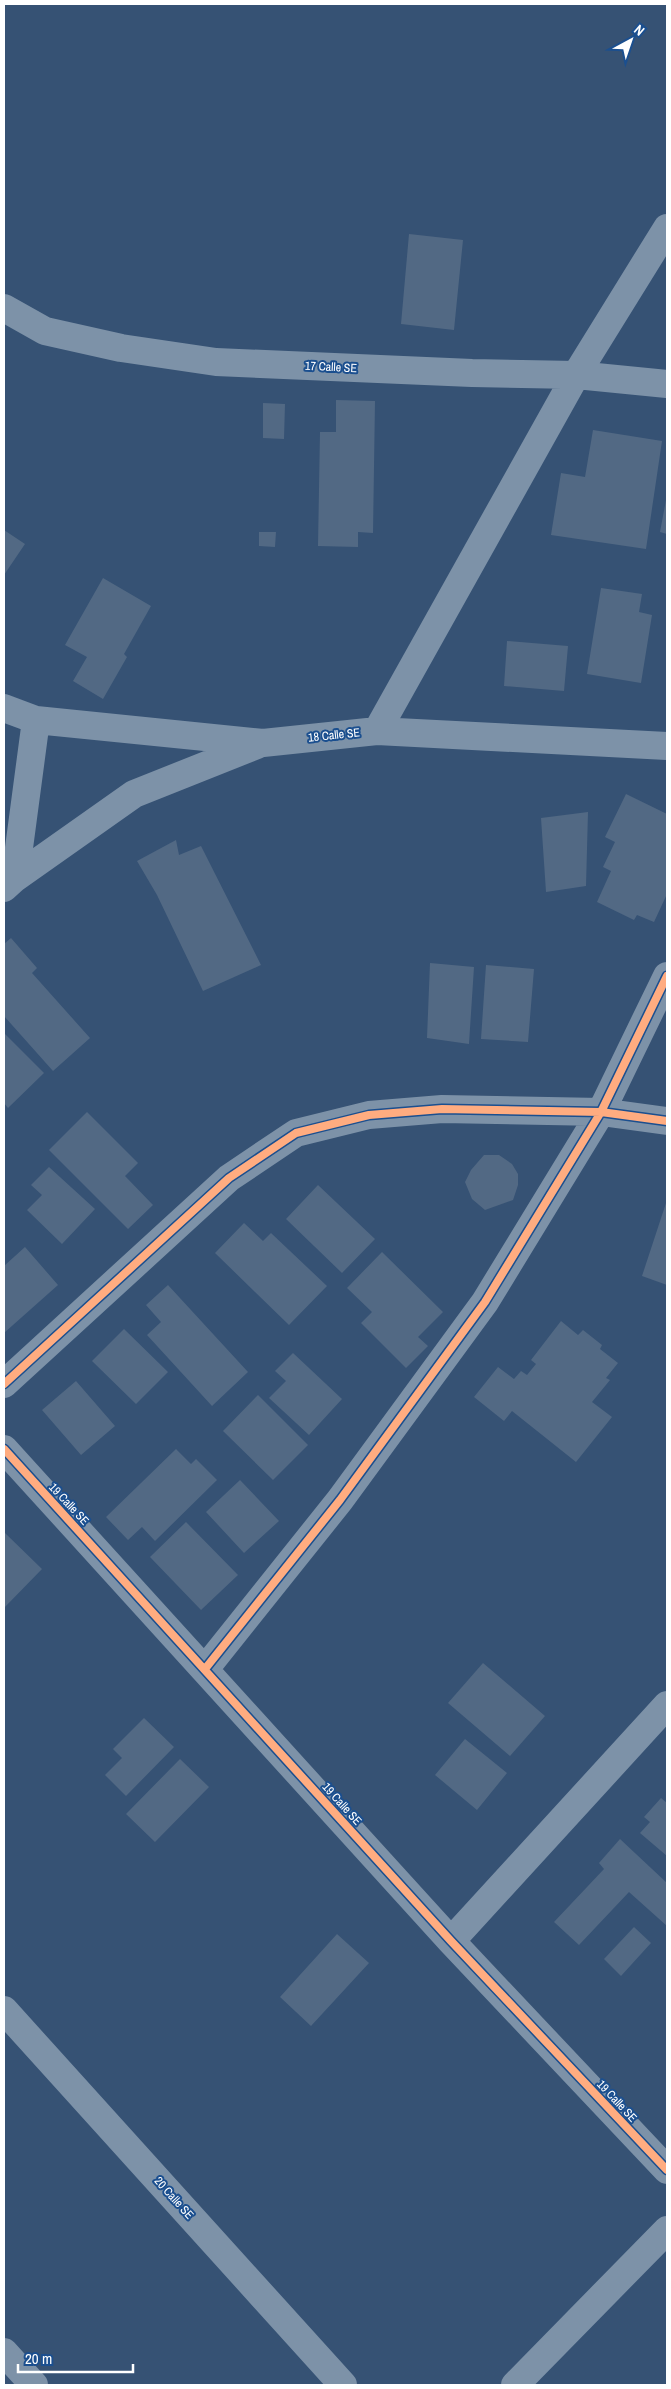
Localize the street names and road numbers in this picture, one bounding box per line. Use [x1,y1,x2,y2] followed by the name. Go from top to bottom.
[305,358,357,376] street label: 17 Calle SE
[307,724,361,746] street label: 18 Calle SE
[45,1480,93,1528] street label: 19 Calle SE
[319,1779,365,1829] street label: 19 Calle SE
[593,2077,641,2125] street label: 19 Calle SE
[151,2173,197,2223] street label: 20 Calle SE

